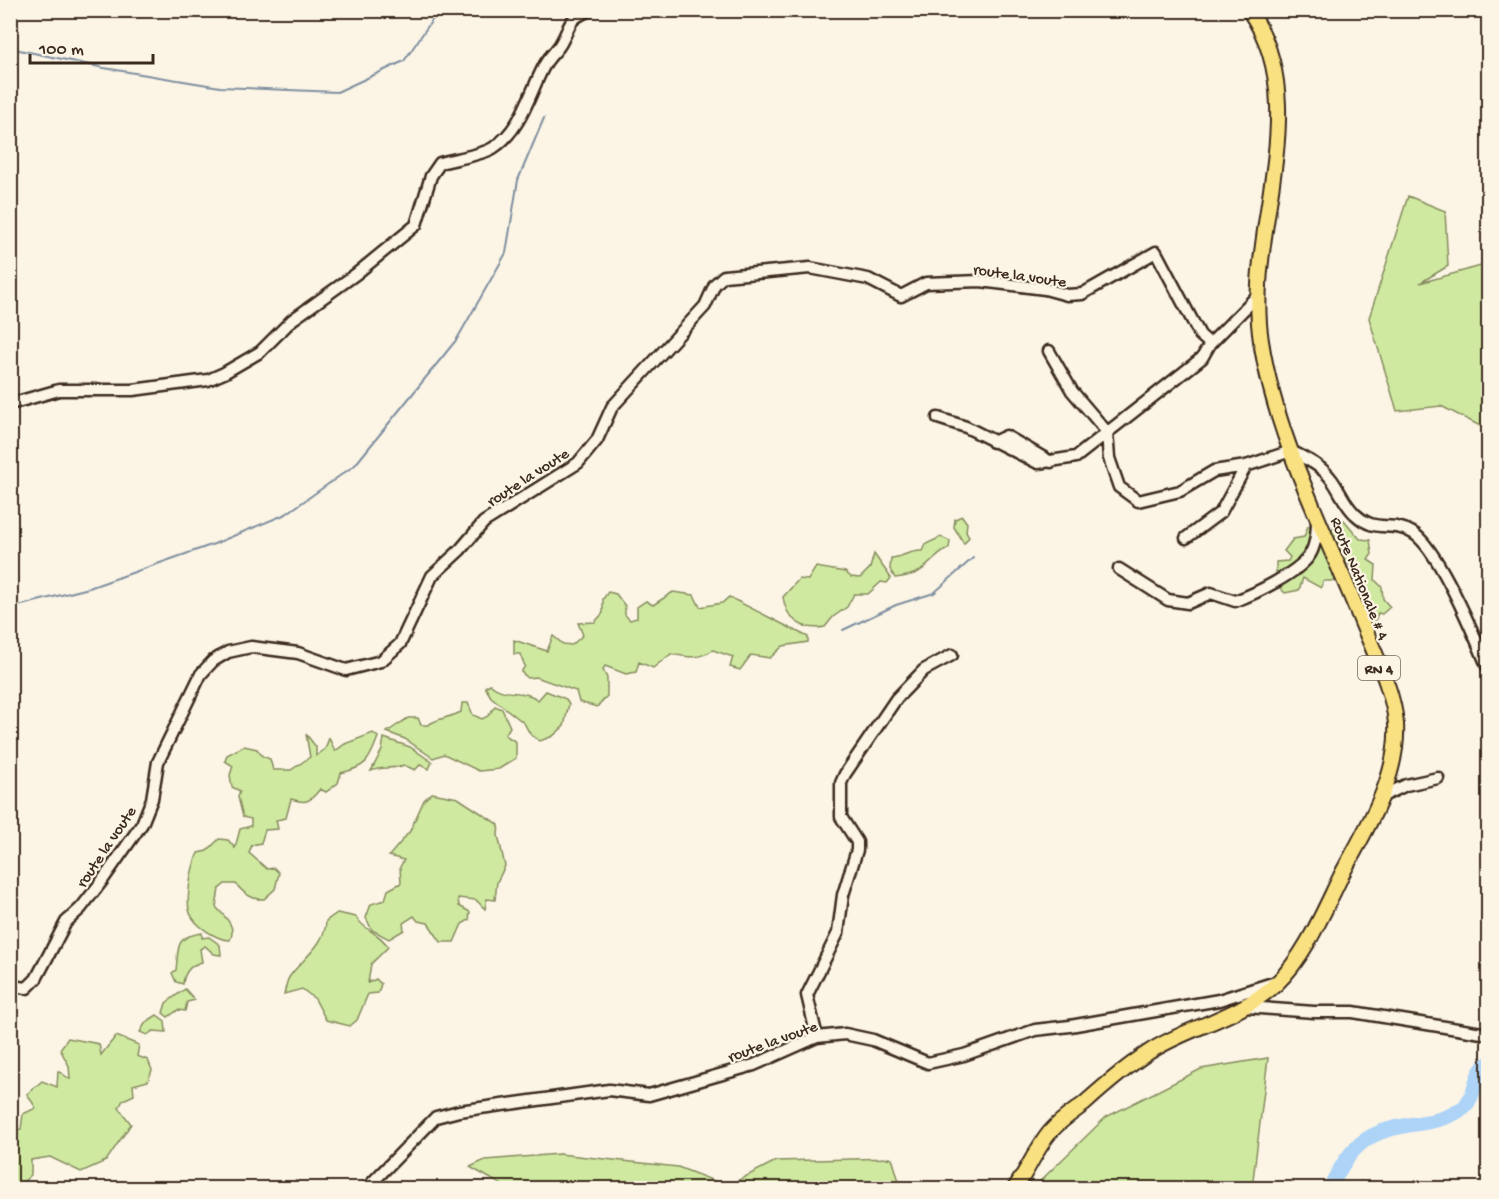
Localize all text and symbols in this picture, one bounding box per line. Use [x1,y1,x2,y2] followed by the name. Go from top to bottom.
[30,27,153,65] scale bar
[38,40,84,61] text: 100 m
[972,262,1068,294] street label: route la voute
[484,445,574,512] street label: route la voute
[1324,515,1391,644] street label: Route Nationale # 4
[1358,656,1400,680] road number: RN 4
[74,803,142,892] street label: route la voute
[726,1018,821,1068] street label: route la voute

